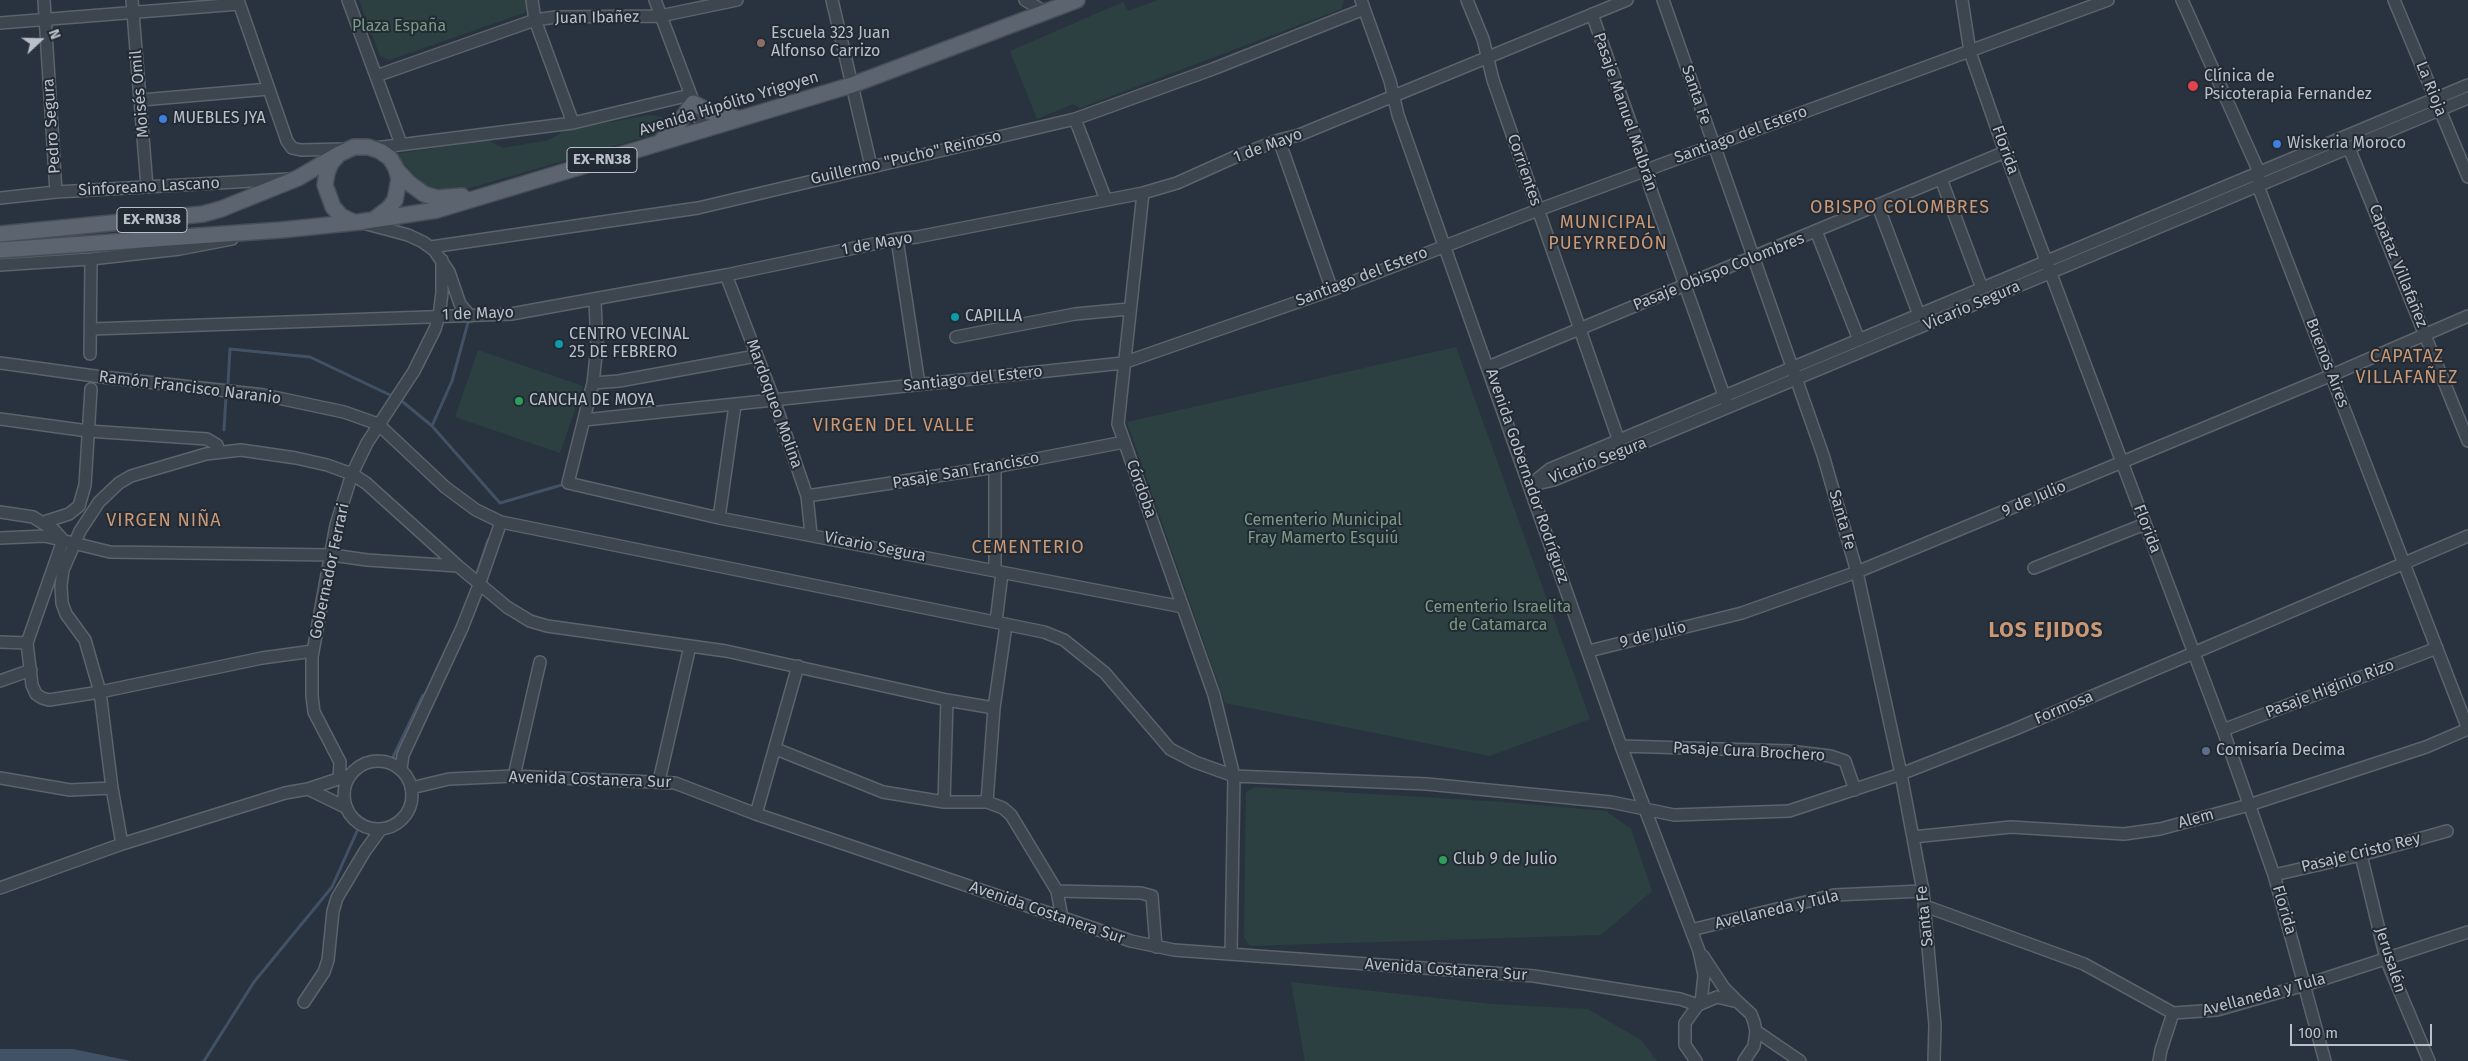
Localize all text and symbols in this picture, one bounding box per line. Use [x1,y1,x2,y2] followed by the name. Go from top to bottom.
[555,8,639,28] street label: Juan Ibañez
[15,15,65,65] north arrow
[352,17,446,37] park label: Plaza España
[771,24,890,62] place label: Escuela 323 Juan Alfonso Carrizo
[45,27,64,42] text: N
[1589,30,1661,194] street label: Pasaje Manuel Malbrán
[755,37,767,49] marker: Escuela 323 Juan Alfonso Carrizo
[127,49,153,139] street label: Moisés Omil
[2411,59,2451,119] street label: La Rioja
[1677,63,1715,127] street label: Santa Fe
[2204,67,2372,105] place label: Clínica de Psicoterapia Fernandez
[637,68,821,140] street label: Avenida Hipólito Yrigoyen
[39,78,65,174] street label: Pedro Segura
[2186,79,2200,93] marker: Clínica de Psicoterapia Fernandez
[1672,102,1810,168] street label: Santiago del Estero
[173,109,266,129] place label: MUEBLES JYA
[157,113,169,125] marker: MUEBLES JYA
[1987,123,2023,177] street label: Florida
[1231,125,1305,167] street label: 1 de Mayo
[809,127,1003,189] street label: Guillermo "Pucho" Reinoso
[1503,132,1545,208] street label: Corrientes
[2287,134,2406,154] place label: Wiskeria Moroco
[2271,138,2283,150] marker: Wiskeria Moroco
[567,148,637,172] road number: EX-RN38
[78,174,220,200] street label: Sinforeano Lascano
[1808,197,1992,219] district label: OBISPO COLOMBRES
[2365,202,2431,330] street label: Capataz Villafañez
[117,208,187,232] road number: EX-RN38
[1547,212,1669,254] district label: MUNICIPAL PUEYRREDÓN
[840,228,914,260] street label: 1 de Mayo
[1631,229,1807,315] street label: Pasaje Obispo Colombres
[1293,243,1431,311] street label: Santiago del Estero
[1921,277,2023,335] street label: Vicario Segura
[442,303,514,325] street label: 1 de Mayo
[965,307,1022,327] place label: CAPILLA
[949,311,961,323] marker: CAPILLA
[2301,316,2353,410] street label: Buenos Aires
[569,325,690,363] place label: CENTRO VECINAL 25 DE FEBRERO
[742,337,806,471] street label: Mardoqueo Molina
[553,338,565,350] marker: CENTRO VECINAL 25 DE FEBRERO
[2354,346,2460,388] district label: CAPATAZ VILLAFAÑEZ
[903,362,1043,396] street label: Santiago del Estero
[1481,366,1573,586] street label: Avenida Gobernador Rodríguez
[98,367,282,409] street label: Ramón Francisco Naranio
[529,391,654,411] place label: CANCHA DE MOYA
[513,395,525,407] marker: CANCHA DE MOYA
[811,415,977,437] district label: VIRGEN DEL VALLE
[1546,434,1650,488] street label: Vicario Segura
[891,449,1041,493] street label: Pasaje San Francisco
[1122,457,1160,521] street label: Córdoba
[1999,477,2069,521] street label: 9 de Julio
[1824,488,1860,552] street label: Santa Fe
[306,501,354,641] street label: Gobernador Ferrari
[2129,502,2165,556] street label: Florida
[105,510,223,532] district label: VIRGEN NIÑA
[1244,511,1402,549] park label: Cementerio Municipal Fray Mamerto Esquiú
[823,528,927,566] street label: Vicario Segura
[970,537,1086,559] district label: CEMENTERIO
[1425,598,1571,636] park label: Cementerio Israelita de Catamarca
[1618,617,1688,653] street label: 9 de Julio
[1987,618,2105,644] district label: LOS EJIDOS
[2263,656,2397,722] street label: Pasaje Higinio Rizo
[2032,687,2096,729] street label: Formosa
[1672,738,1826,766] street label: Pasaje Cura Brochero
[2216,741,2345,761] place label: Comisaría Decima
[2200,745,2212,757] marker: Comisaría Decima
[508,768,672,792] street label: Avenida Costanera Sur
[2176,805,2216,833] street label: Alem
[2299,829,2423,877] street label: Pasaje Cristo Rey
[1453,850,1557,870] place label: Club 9 de Julio
[1437,854,1449,866] marker: Club 9 de Julio
[967,877,1127,949] street label: Avenida Costanera Sur
[2268,883,2300,937] street label: Florida
[1912,884,1938,948] street label: Santa Fe
[1713,886,1841,934] street label: Avellaneda y Tula
[2370,925,2410,995] street label: Jerusalén
[1364,955,1528,985] street label: Avenida Costanera Sur
[2200,969,2328,1021] street label: Avellaneda y Tula
[2293,1014,2436,1046] scale bar
[2298,1024,2338,1042] text: 100 m

